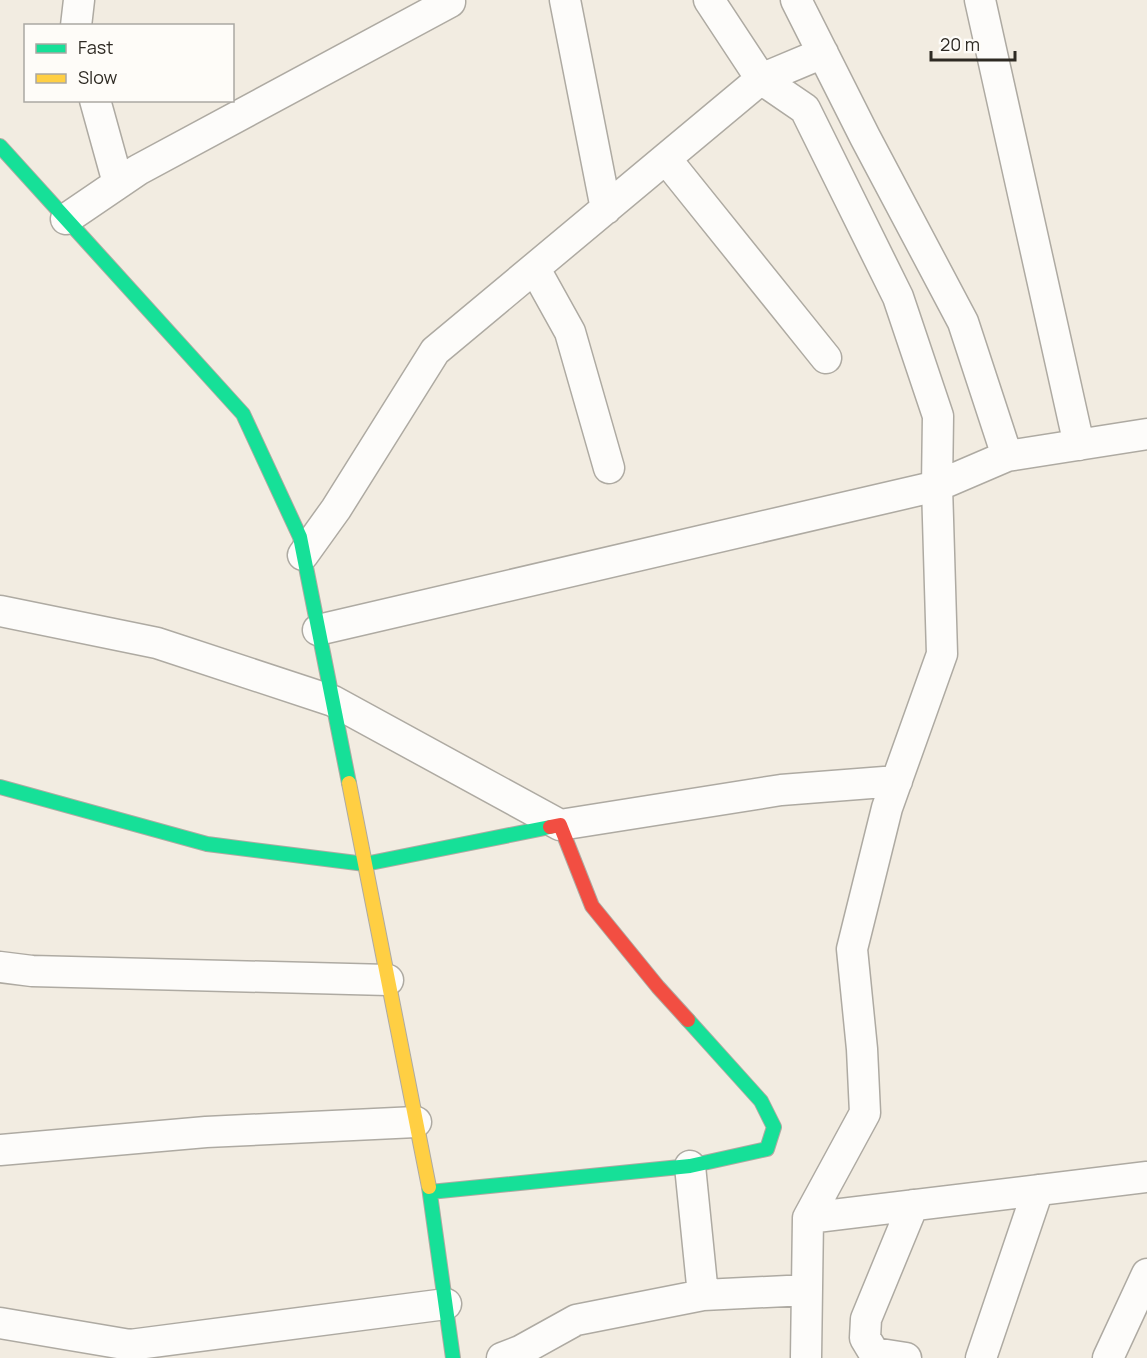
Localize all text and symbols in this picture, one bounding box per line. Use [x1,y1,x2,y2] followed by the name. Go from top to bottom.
[24,24,234,102] legend
[931,24,1015,62] scale bar
[940,32,980,56] text: 20 m
[78,35,113,59] text: Fast
[78,65,118,89] text: Slow

